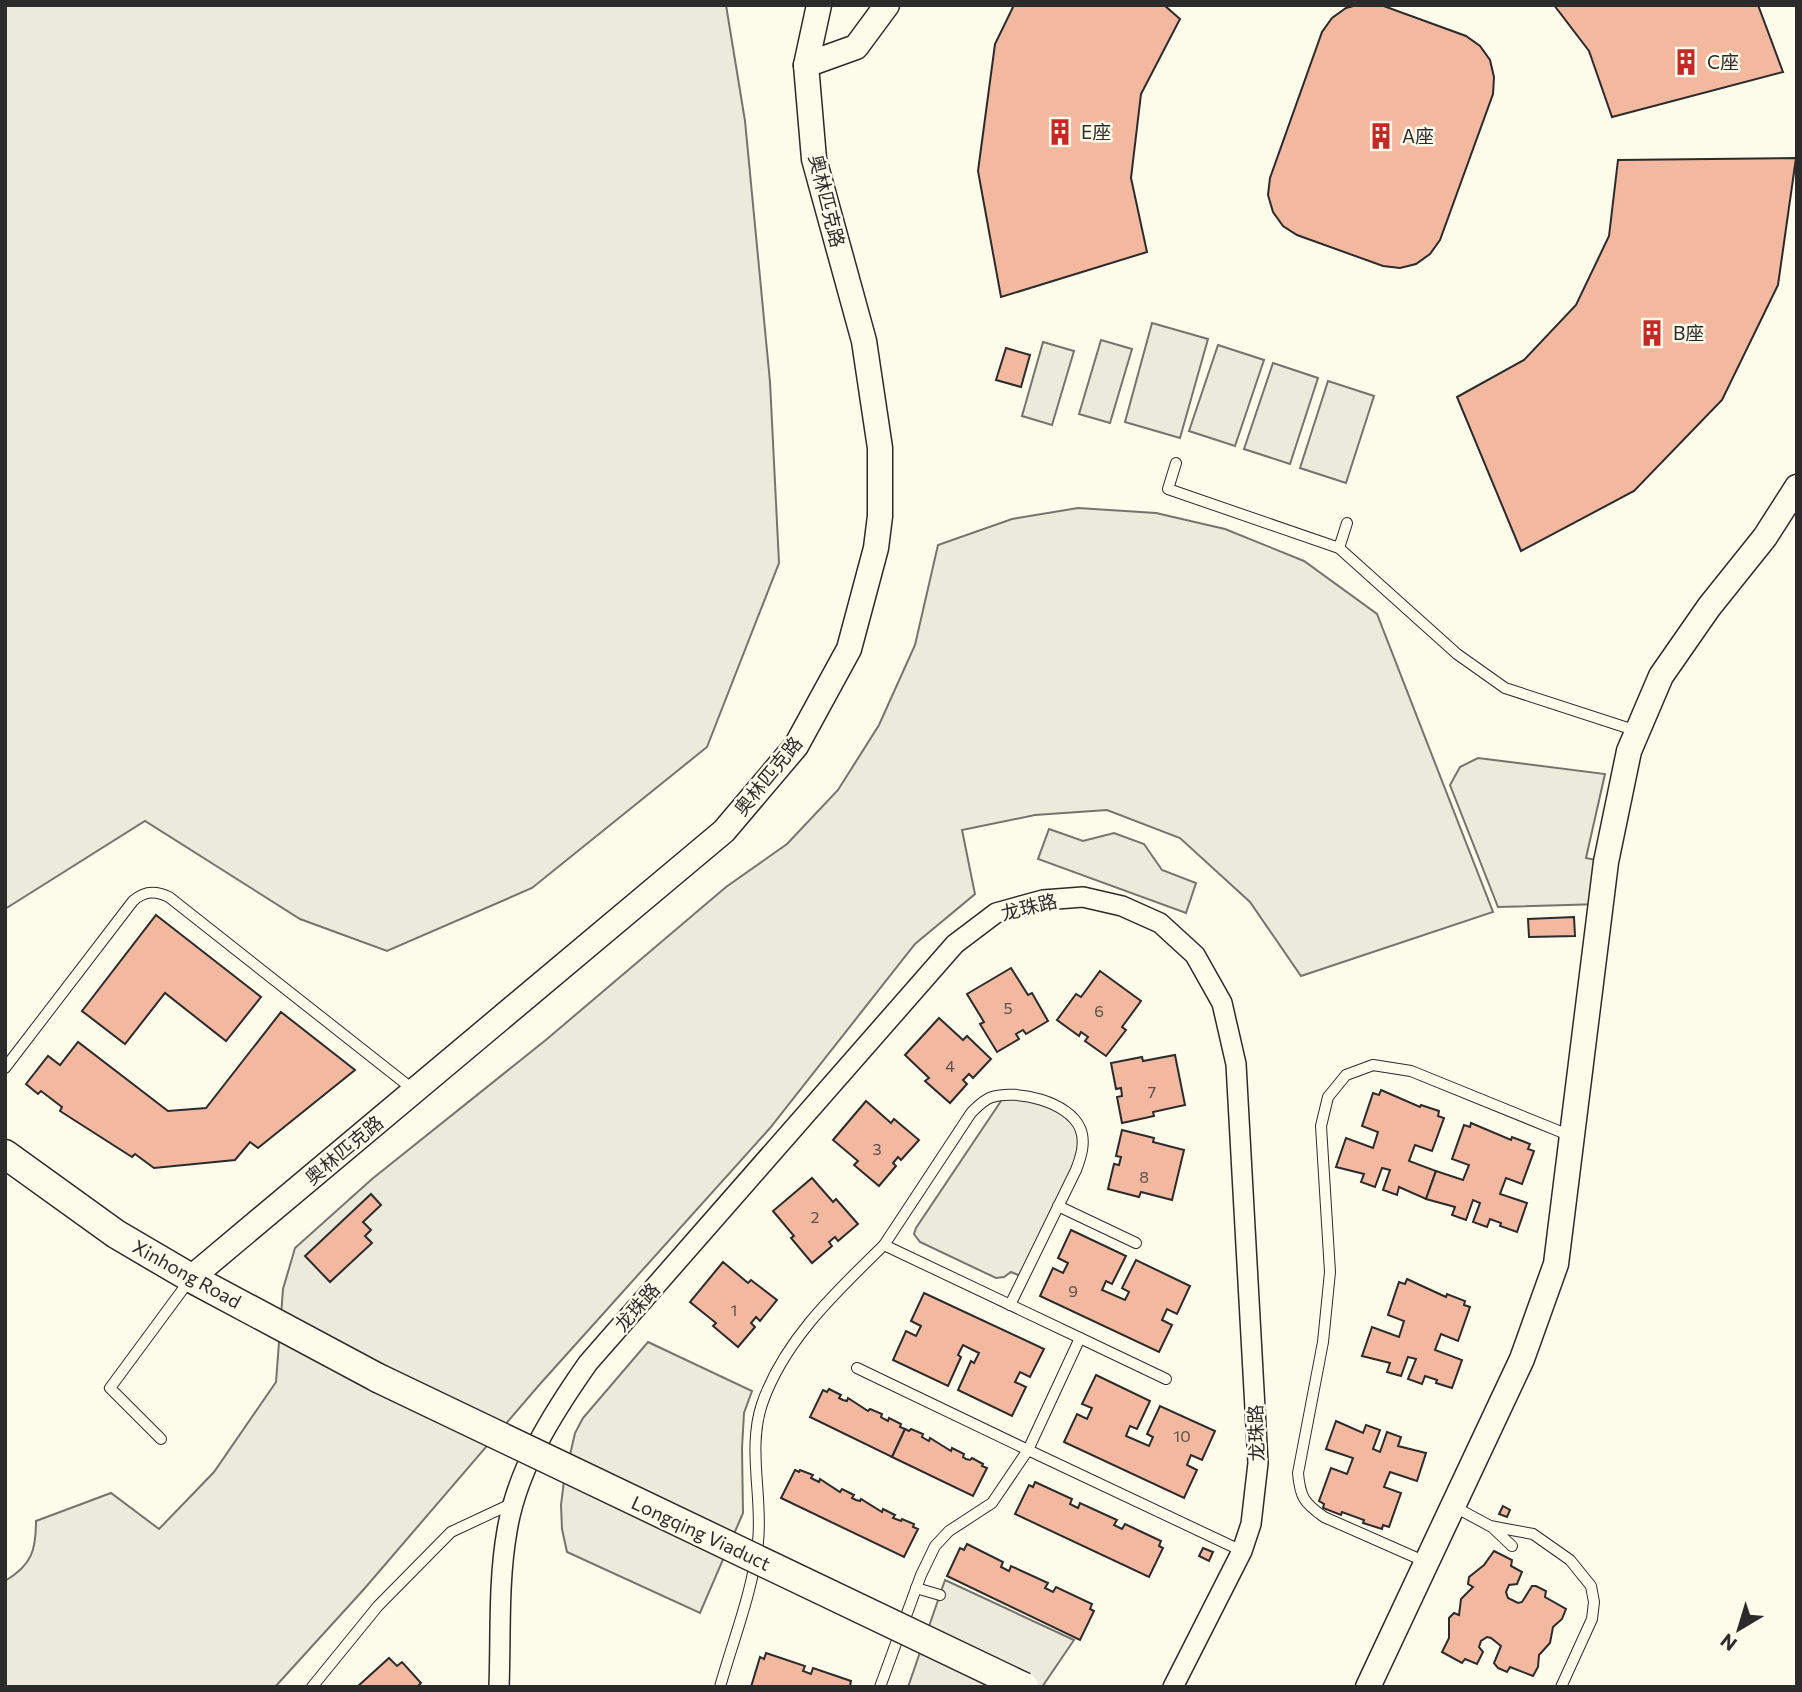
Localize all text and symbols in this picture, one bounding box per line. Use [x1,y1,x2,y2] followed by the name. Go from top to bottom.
[1671,47,1701,77] building icon: C座
[1707,50,1739,73] place label: C座
[1045,117,1075,147] building icon: E座
[1081,120,1111,143] place label: E座
[1366,121,1396,151] building icon: A座
[1402,124,1434,147] place label: A座
[805,152,850,250] street label: 奥林匹克路
[1637,318,1667,348] building icon: B座
[1673,321,1704,344] place label: B座
[729,732,806,820] street label: 奥林匹克路
[998,888,1059,925] street label: 龙珠路
[1003,998,1013,1017] house number: 5
[1094,1001,1104,1020] house number: 6
[945,1056,955,1075] house number: 4
[1148,1082,1156,1101] house number: 7
[300,1110,387,1189] street label: 奥林匹克路
[872,1139,882,1158] house number: 3
[1139,1167,1149,1186] house number: 8
[811,1207,820,1226] house number: 2
[129,1234,245,1313] street label: Xinhong Road
[609,1278,664,1336] street label: 龙珠路
[1068,1281,1078,1300] house number: 9
[731,1300,737,1319] house number: 1
[1243,1404,1268,1462] street label: 龙珠路
[1173,1426,1191,1445] house number: 10
[628,1490,775,1575] street label: Longqing Viaduct
[1704,1594,1774,1664] north arrow
[1716,1629,1741,1656] text: N

